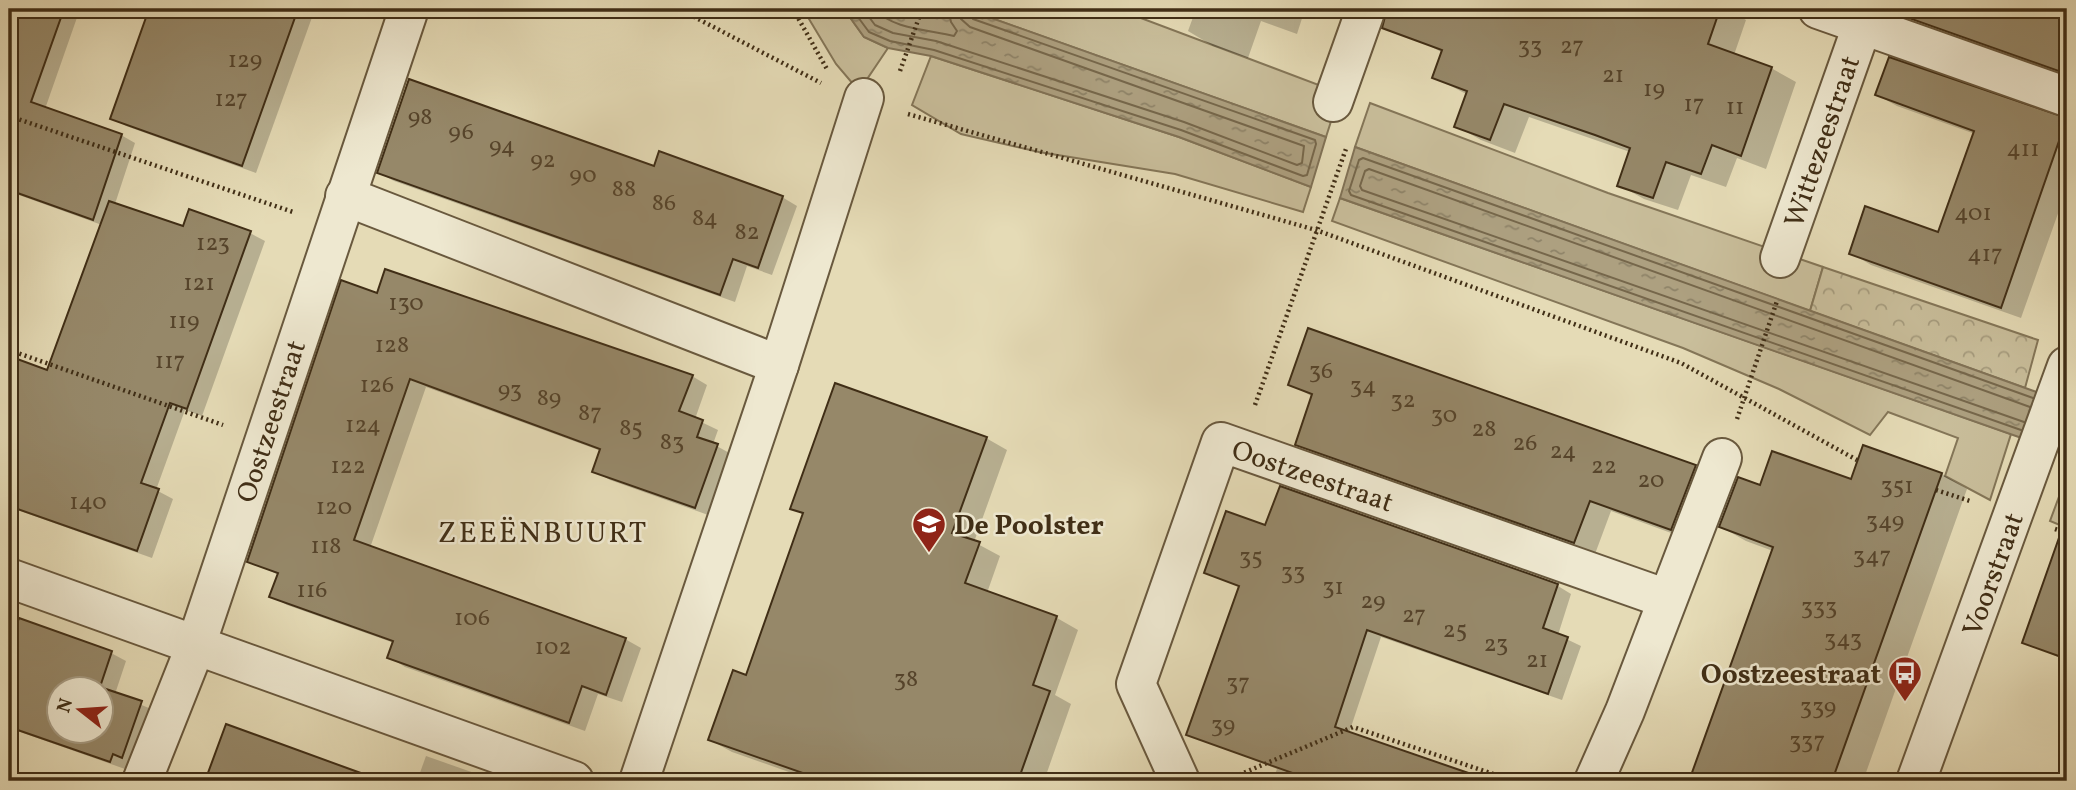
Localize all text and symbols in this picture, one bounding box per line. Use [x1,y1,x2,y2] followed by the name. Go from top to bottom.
[1518,30,1542,64] house number: 33
[1560,30,1584,64] house number: 27
[228,44,262,78] house number: 129
[1776,51,1871,233] street label: Wittezeestraat
[1602,59,1624,93] house number: 21
[1643,73,1665,107] house number: 19
[214,83,248,117] house number: 127
[1684,88,1704,122] house number: 17
[1726,91,1744,125] house number: 11
[408,101,432,135] house number: 98
[448,116,474,150] house number: 96
[489,130,515,164] house number: 94
[2007,133,2039,167] house number: 411
[530,144,556,178] house number: 92
[569,159,597,193] house number: 90
[612,173,636,207] house number: 88
[652,187,676,221] house number: 86
[1954,197,1992,231] house number: 401
[692,202,718,236] house number: 84
[734,216,760,250] house number: 82
[196,227,230,261] house number: 123
[1967,238,2003,272] house number: 417
[183,267,215,301] house number: 121
[388,287,424,321] house number: 130
[168,305,200,339] house number: 119
[375,329,409,363] house number: 128
[228,336,317,508] street label: Oostzeestraat
[155,345,185,379] house number: 117
[1309,355,1333,389] house number: 36
[360,369,394,403] house number: 126
[1350,370,1376,404] house number: 34
[498,374,522,408] house number: 93
[537,382,561,416] house number: 89
[1390,384,1416,418] house number: 32
[578,397,602,431] house number: 87
[1431,399,1457,433] house number: 30
[345,409,381,443] house number: 124
[619,412,643,446] house number: 85
[1471,413,1497,447] house number: 28
[660,426,684,460] house number: 83
[1512,427,1538,461] house number: 26
[1226,431,1398,523] street label: Oostzeestraat
[1550,435,1576,469] house number: 24
[330,450,366,484] house number: 122
[1591,450,1617,484] house number: 22
[1637,464,1665,498] house number: 20
[1880,470,1914,504] house number: 351
[69,486,107,520] house number: 140
[316,491,352,525] house number: 120
[910,505,948,554] school or university icon: De Poolster
[1866,505,1904,539] house number: 349
[954,507,1104,546] place label: De Poolster
[1954,508,2035,642] street label: Voorstraat
[438,513,648,555] district label: ZEEËNBUURT
[311,530,341,564] house number: 118
[1853,540,1891,574] house number: 347
[1239,541,1263,575] house number: 35
[1281,556,1305,590] house number: 33
[1322,571,1344,605] house number: 31
[297,574,327,608] house number: 116
[1360,585,1386,619] house number: 29
[1801,591,1837,625] house number: 333
[1402,599,1426,633] house number: 27
[454,602,490,636] house number: 106
[1443,614,1467,648] house number: 25
[1824,623,1862,657] house number: 343
[1484,628,1508,662] house number: 23
[535,631,571,665] house number: 102
[1526,644,1548,678] house number: 21
[1886,654,1924,703] bus stop icon: Oostzeestraat
[1701,656,1881,695] place label: Oostzeestraat
[894,663,918,697] house number: 38
[1226,667,1250,701] house number: 37
[46,674,116,744] north arrow
[1800,691,1836,725] house number: 339
[51,695,80,716] text: N
[1211,709,1235,743] house number: 39
[1789,725,1825,759] house number: 337

